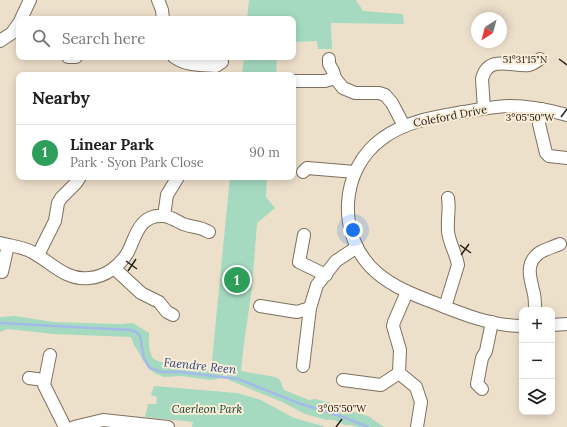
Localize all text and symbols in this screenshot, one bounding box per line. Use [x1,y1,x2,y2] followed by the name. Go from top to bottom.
[471,12,507,48] north arrow
[16,16,296,60] search box
[30,27,52,49] icon: search
[62,29,145,48] text: Search here
[503,53,548,66] text: 51°31'15"N
[32,87,90,109] text: Nearby
[412,102,488,130] street label: Coleford Drive
[506,111,555,124] text: 3°05'50"W
[70,135,154,154] text: Linear Park
[42,144,48,161] text: 1
[249,144,280,161] text: 90 m
[70,154,204,171] text: Park · Syon Park Close
[343,220,363,240] your location
[224,265,250,295] pin: 1
[519,307,555,415] map controls
[519,307,555,343] button: +
[519,343,555,379] button: −
[163,354,238,377] water label: Faendre Reen
[519,379,555,415] button: layers
[172,402,243,416] park label: Caerleon Park
[318,402,367,415] text: 3°05'50"W

